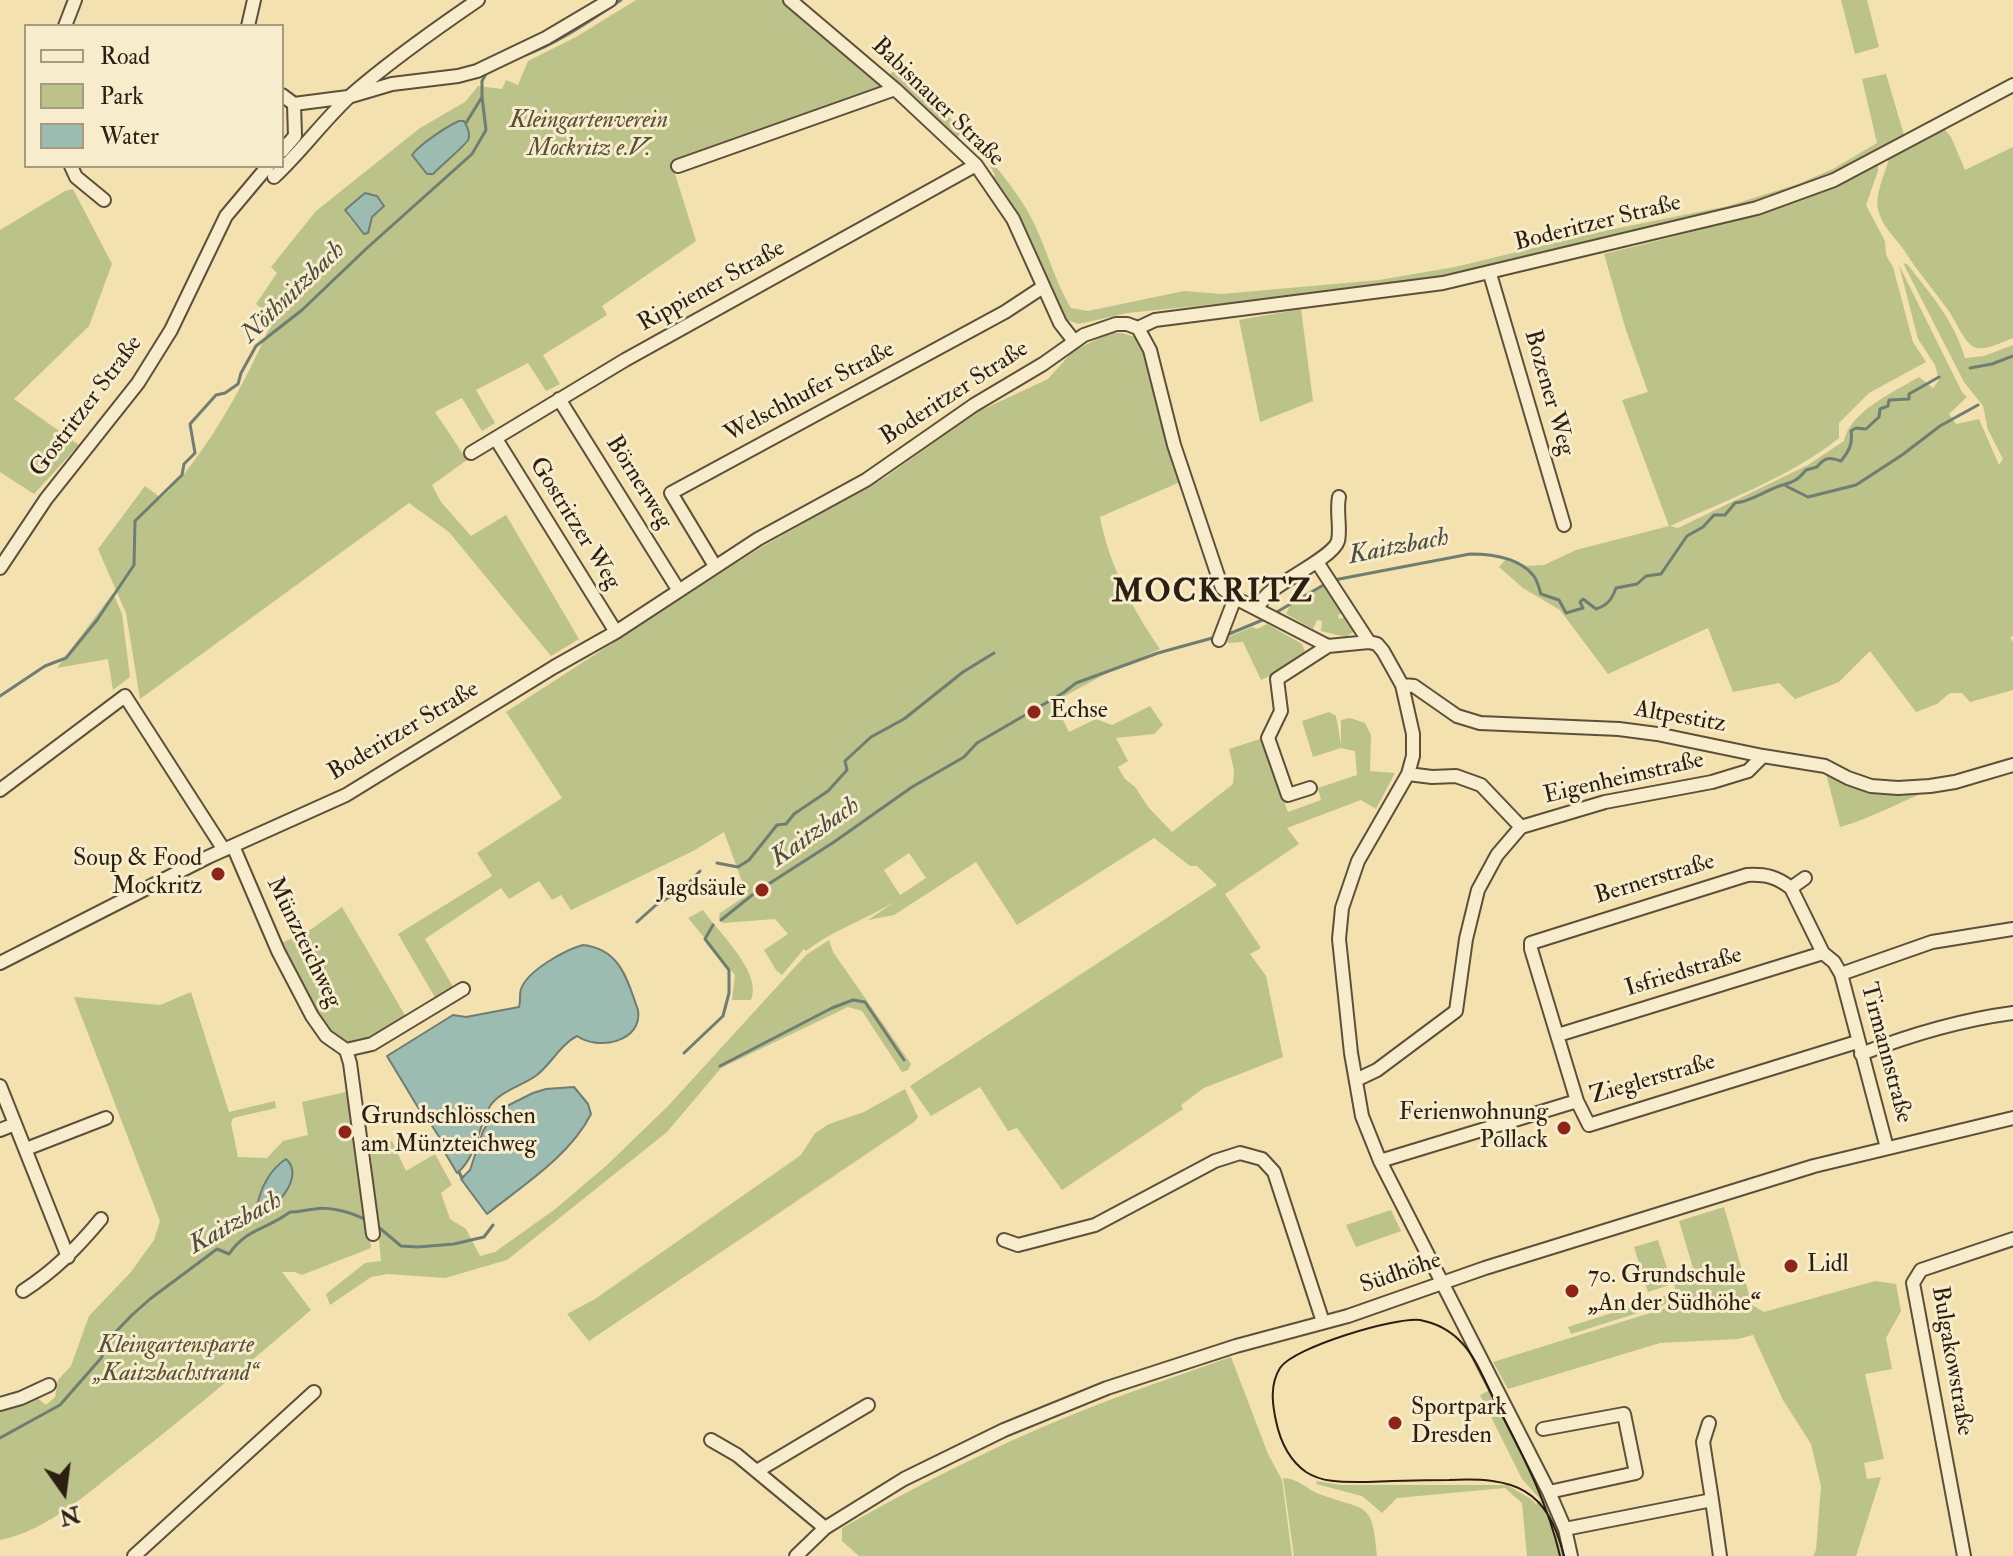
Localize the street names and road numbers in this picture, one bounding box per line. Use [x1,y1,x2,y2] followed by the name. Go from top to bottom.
[865,32,1009,174] street label: Babisnauer Straße
[1512,189,1684,259] street label: Boderitzer Straße
[634,235,790,339] street label: Rippiener Straße
[1516,327,1580,459] street label: Bozener Weg
[25,331,149,483] street label: Gostritzer Straße
[876,335,1034,453] street label: Boderitzer Straße
[720,336,900,450] street label: Welschhufer Straße
[598,431,678,535] street label: Börnerweg
[522,453,626,595] street label: Gostritzer Weg
[323,676,485,788] street label: Boderitzer Straße
[1632,696,1728,740] street label: Altpestitz
[1541,747,1707,811] street label: Eigenheimstraße
[1592,848,1718,912] street label: Bernerstraße
[259,873,347,1013] street label: Münzteichweg
[1622,942,1746,1004] street label: Isfriedstraße
[1852,980,1918,1126] street label: Tirmannstraße
[1587,1048,1719,1112] street label: Zieglerstraße
[1357,1247,1445,1301] street label: Südhöhe
[1924,1284,1978,1438] street label: Bulgakowstraße

